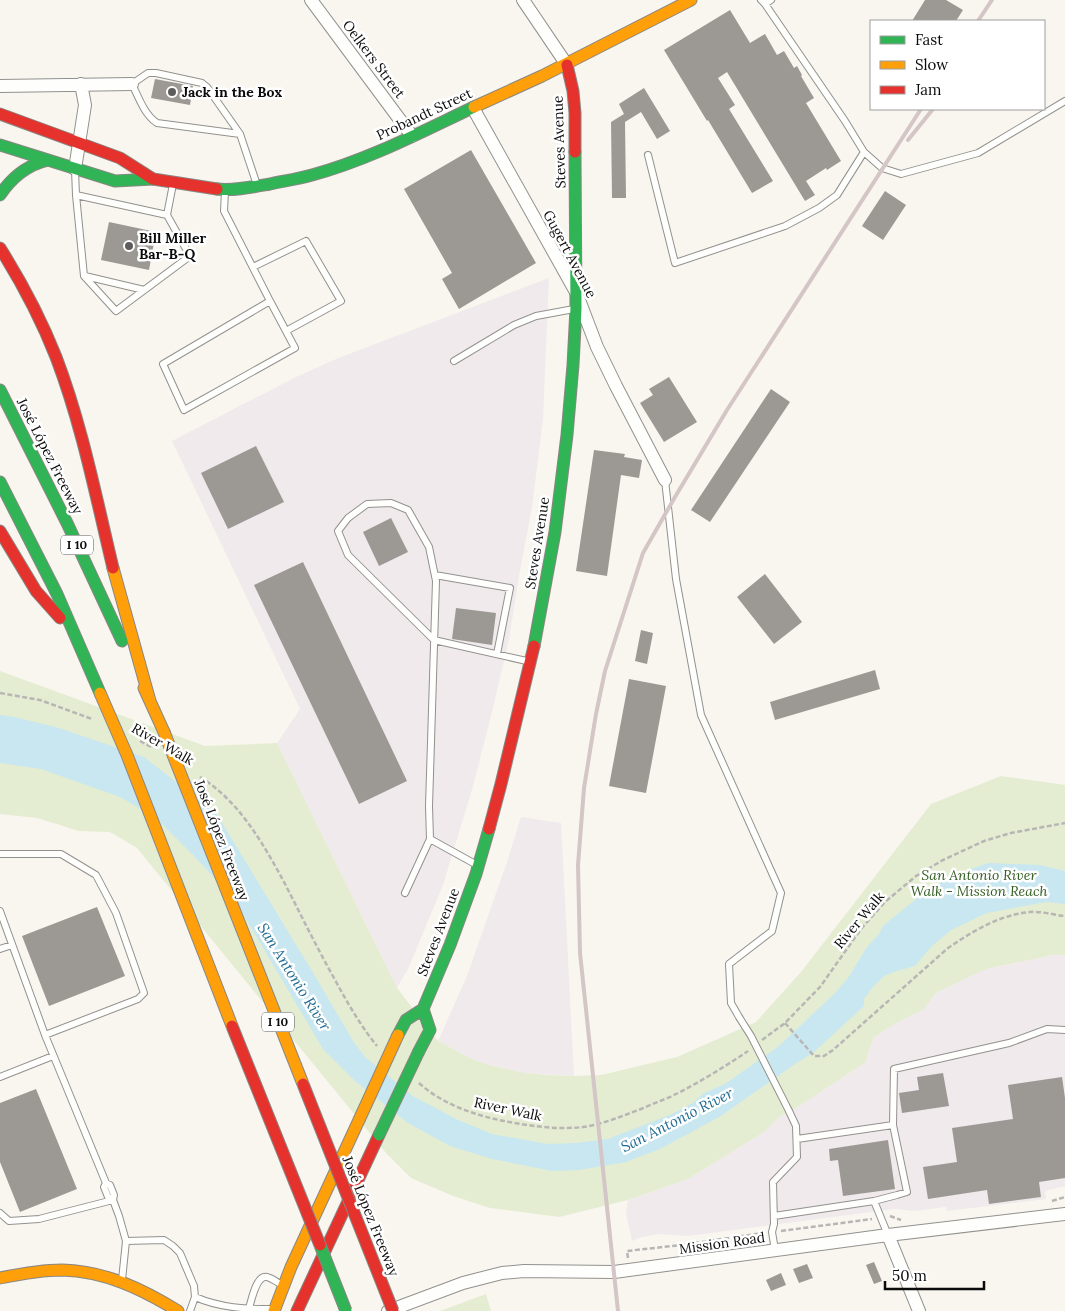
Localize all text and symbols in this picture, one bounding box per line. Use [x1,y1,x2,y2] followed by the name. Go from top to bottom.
[339,16,410,102] street label: Oelkers Street
[870,20,1045,110] legend
[915,30,943,49] text: Fast
[915,55,948,74] text: Slow
[914,80,942,99] text: Jam
[182,83,282,101] place label: Jack in the Box
[373,84,475,144] street label: Probandt Street
[166,86,178,98] marker: Jack in the Box
[548,95,570,189] street label: Steves Avenue
[539,207,601,301] street label: Gugert Avenue
[139,229,206,263] place label: Bill Miller Bar-B-Q
[123,240,135,252] marker: Bill Miller Bar-B-Q
[12,394,87,518] street label: José López Freeway
[521,495,553,590] street label: Steves Avenue
[61,536,93,554] road number: I 10
[129,719,198,769] street label: River Walk
[190,776,254,904] street label: José López Freeway
[910,866,1048,900] park label: San Antonio River Walk - Mission Reach
[413,885,463,979] street label: Steves Avenue
[830,887,888,952] street label: River Walk
[254,919,335,1034] water label: San Antonio River
[262,1012,294,1032] road number: I 10
[617,1083,736,1156] water label: San Antonio River
[472,1093,544,1125] street label: River Walk
[338,1152,404,1279] street label: José López Freeway
[678,1228,766,1258] street label: Mission Road
[885,1258,984,1290] scale bar
[892,1266,927,1285] text: 50 m

